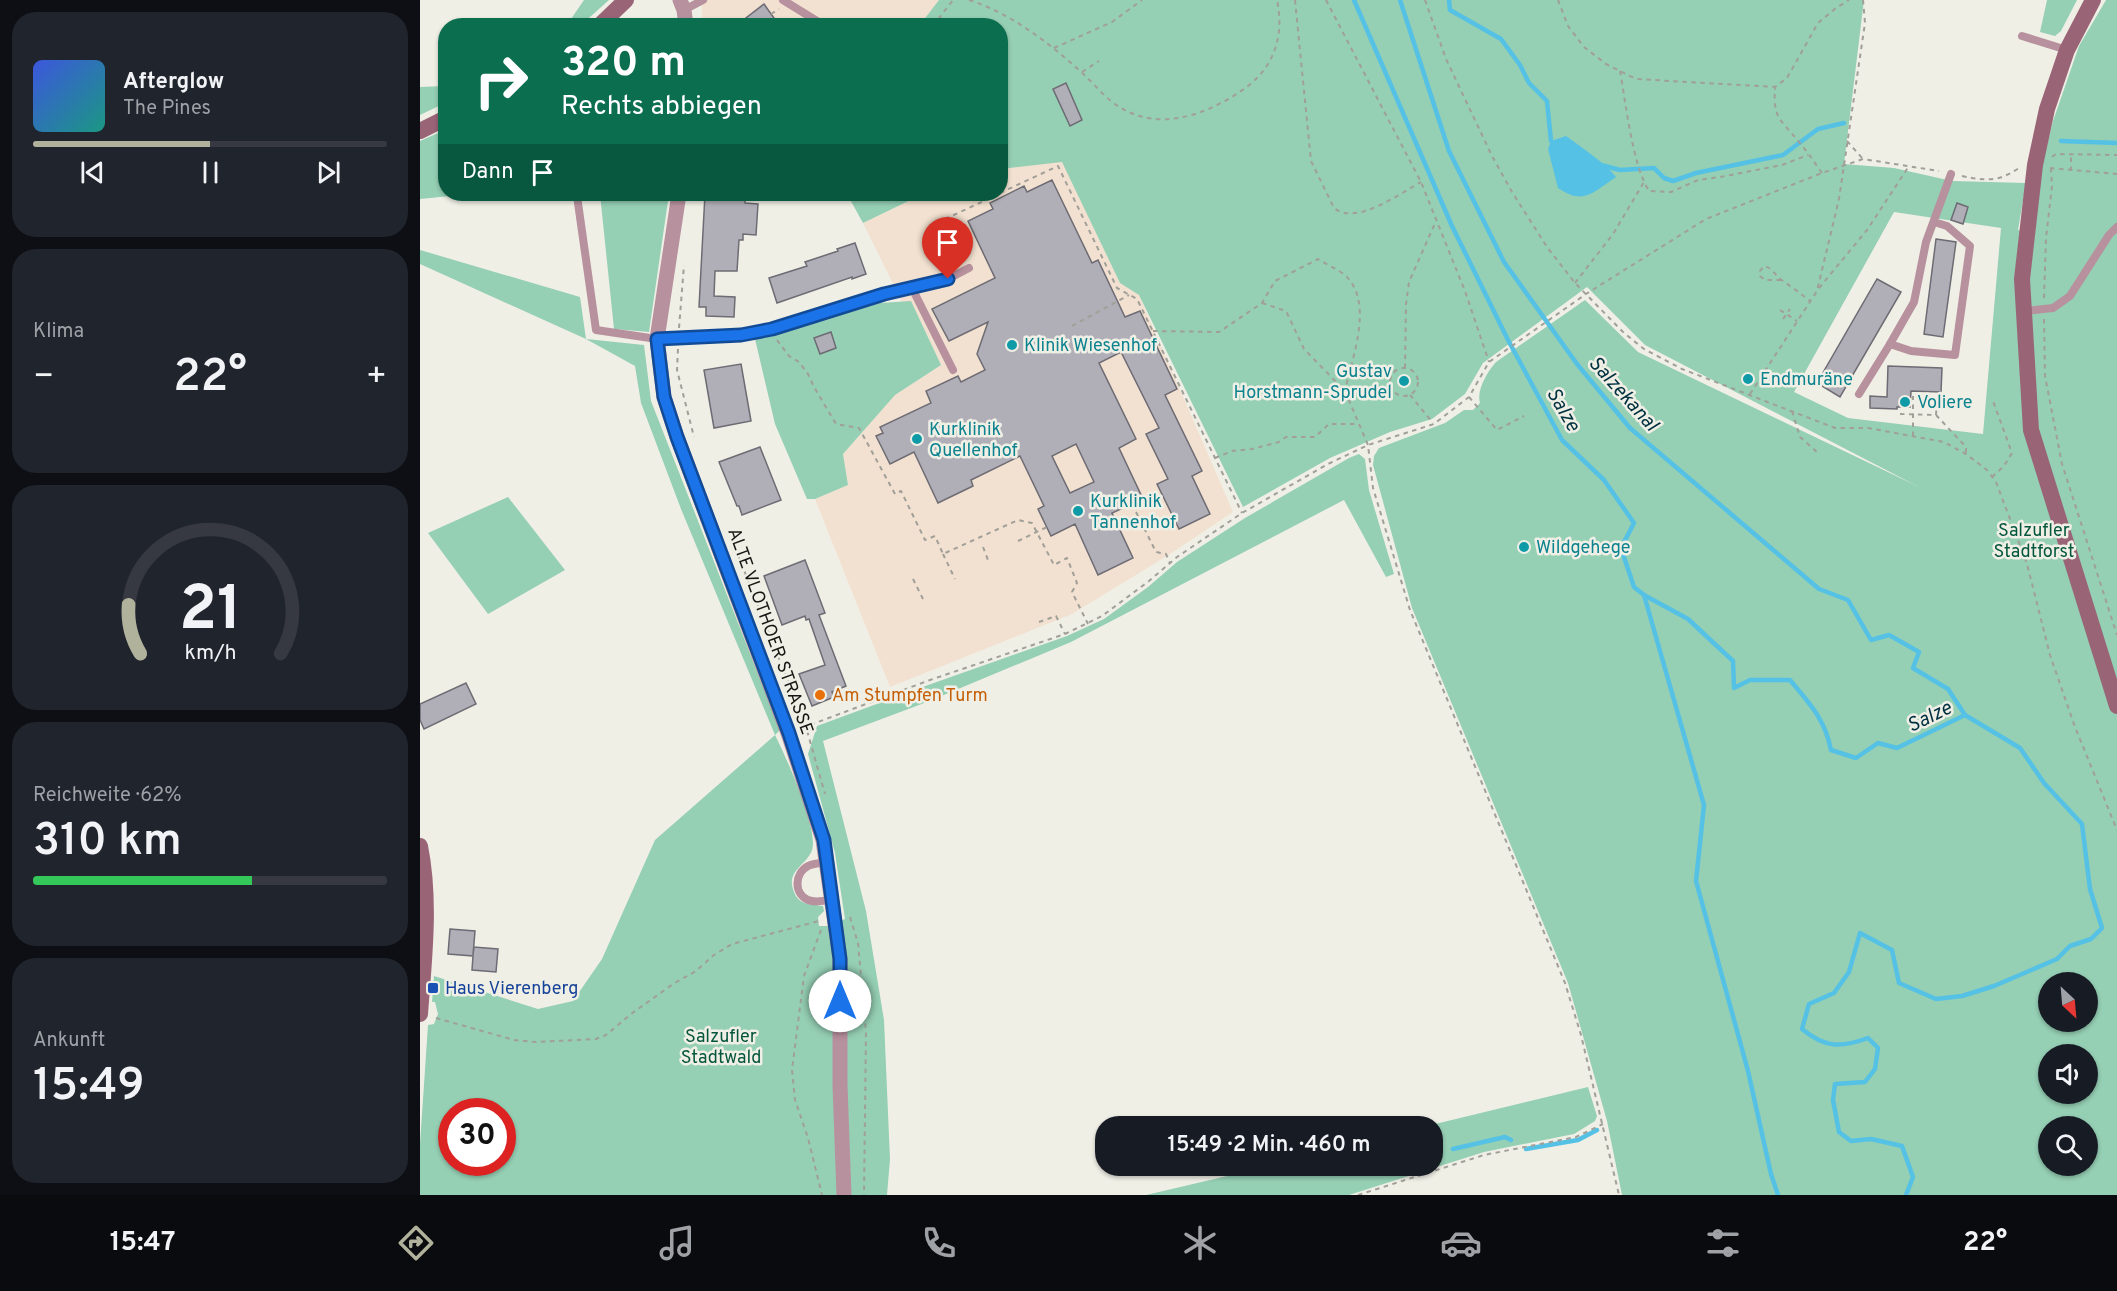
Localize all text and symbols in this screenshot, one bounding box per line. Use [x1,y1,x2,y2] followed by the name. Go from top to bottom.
[561,38,686,91] text: 320 m
[462,42,540,120] icon: right
[123,69,224,96] text: Afterglow
[561,90,762,124] text: Rechts abbiegen
[123,96,211,122] text: The Pines
[76,156,109,189] icon: previous
[194,156,227,189] icon: pause
[312,156,345,189] icon: next
[526,156,559,189] icon: arrive
[462,159,514,186] text: Dann
[922,217,973,279] pin
[931,226,964,259] icon: arrive
[33,319,84,345] text: Klima
[1024,335,1157,358] place label: Klinik Wiesenhof
[1005,338,1019,352] marker: Klinik Wiesenhof
[173,350,247,407] text: 22°
[1582,351,1664,438] water label: Salzekanal
[33,357,54,399] text: −
[366,357,387,399] text: +
[1234,361,1392,405] place label: Gustav Horstmann-Sprudel
[1760,369,1853,392] place label: Endmuräne
[1741,372,1755,386] marker: Endmuräne
[1397,374,1411,388] marker: Gustav Horstmann-Sprudel
[1539,383,1586,437] water label: Salze
[1917,392,1972,415] place label: Voliere
[1898,395,1912,409] marker: Voliere
[929,419,1018,463] place label: Kurklinik Quellenhof
[910,432,924,446] marker: Kurklinik Quellenhof
[1090,491,1176,535] place label: Kurklinik Tannenhof
[1071,504,1085,518] marker: Kurklinik Tannenhof
[1993,520,2075,564] park label: Salzufler Stadtforst
[721,525,818,738] street label: ALTE VLOTHOER STRASSE
[1536,537,1630,560] place label: Wildgehege
[1517,540,1531,554] marker: Wildgehege
[178,574,242,653] text: 21
[184,641,236,668] text: km/h
[832,685,988,708] place label: Am Stumpfen Turm
[813,688,827,702] marker: Am Stumpfen Turm
[1903,696,1957,740] water label: Salze
[33,783,182,809] text: Reichweite · 62%
[33,814,182,871] text: 310 km
[808,969,872,1033] position arrow
[2038,972,2098,1032] north arrow
[2038,972,2098,1176] map controls
[445,978,578,1001] place label: Haus Vierenberg
[426,981,440,995] marker: Haus Vierenberg
[681,1026,761,1070] park label: Salzufler Stadtwald
[33,1028,105,1054] text: Ankunft
[2038,1044,2098,1104] button: sound
[33,1059,145,1116] text: 15:49
[438,1098,516,1176] speed limit sign: 30
[2038,1116,2098,1176] button: search
[1167,1132,1371,1159] text: 15:49 · 2 Min. · 460 m
[395,1222,437,1264] icon: directions
[656,1222,698,1264] icon: music
[918,1222,960,1264] icon: phone
[1179,1222,1221,1264] icon: climate
[1440,1222,1482,1264] icon: car
[1702,1222,1744,1264] icon: filters
[110,1226,175,1260] text: 15:47
[1963,1226,2007,1260] text: 22°

